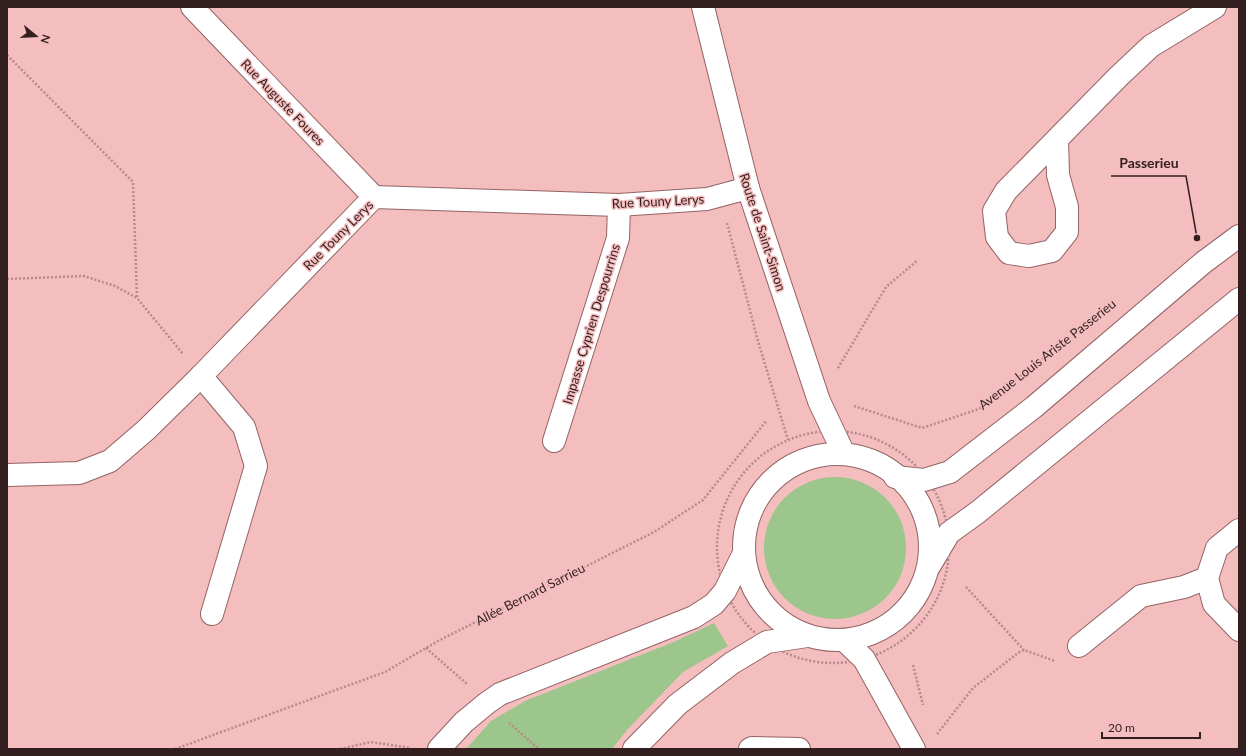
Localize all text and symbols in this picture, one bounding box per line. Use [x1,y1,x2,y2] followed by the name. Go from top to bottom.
[16,16,56,56] north arrow
[38,33,53,45] text: N
[238,56,328,149] street label: Rue Auguste Foures
[1111,150,1186,176] callout: Passerieu
[1119,154,1179,171] text: Passerieu
[736,171,790,293] street label: Route de Saint-Simon
[611,191,705,211] street label: Rue Touny Lerys
[300,196,377,273] street label: Rue Touny Lerys
[559,242,623,406] street label: Impasse Cyprien Despourrins
[975,295,1119,413] street label: Avenue Louis Ariste Passerieu
[473,559,587,629] street label: Allée Bernard Sarrieu
[1102,714,1200,740] scale bar
[1108,720,1135,735] text: 20 m

